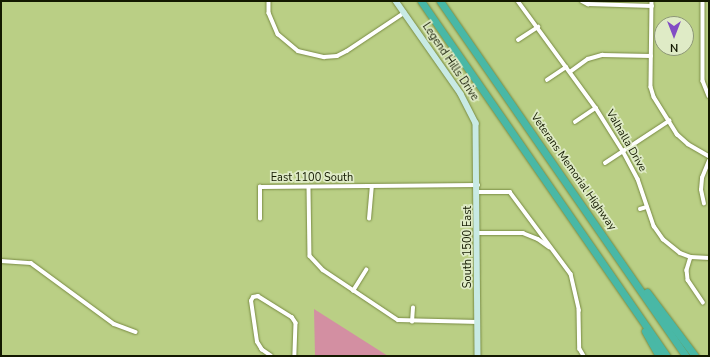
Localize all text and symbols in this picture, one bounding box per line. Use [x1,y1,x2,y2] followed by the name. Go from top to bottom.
[654,16,694,56] north arrow
[419,21,481,103] street label: Legend Hills Drive
[670,40,678,55] text: N
[603,108,649,174] street label: Valhalla Drive
[527,111,619,233] street label: Veterans Memorial Highway
[271,171,353,185] street label: East 1100 South
[461,206,475,288] street label: South 1500 East

